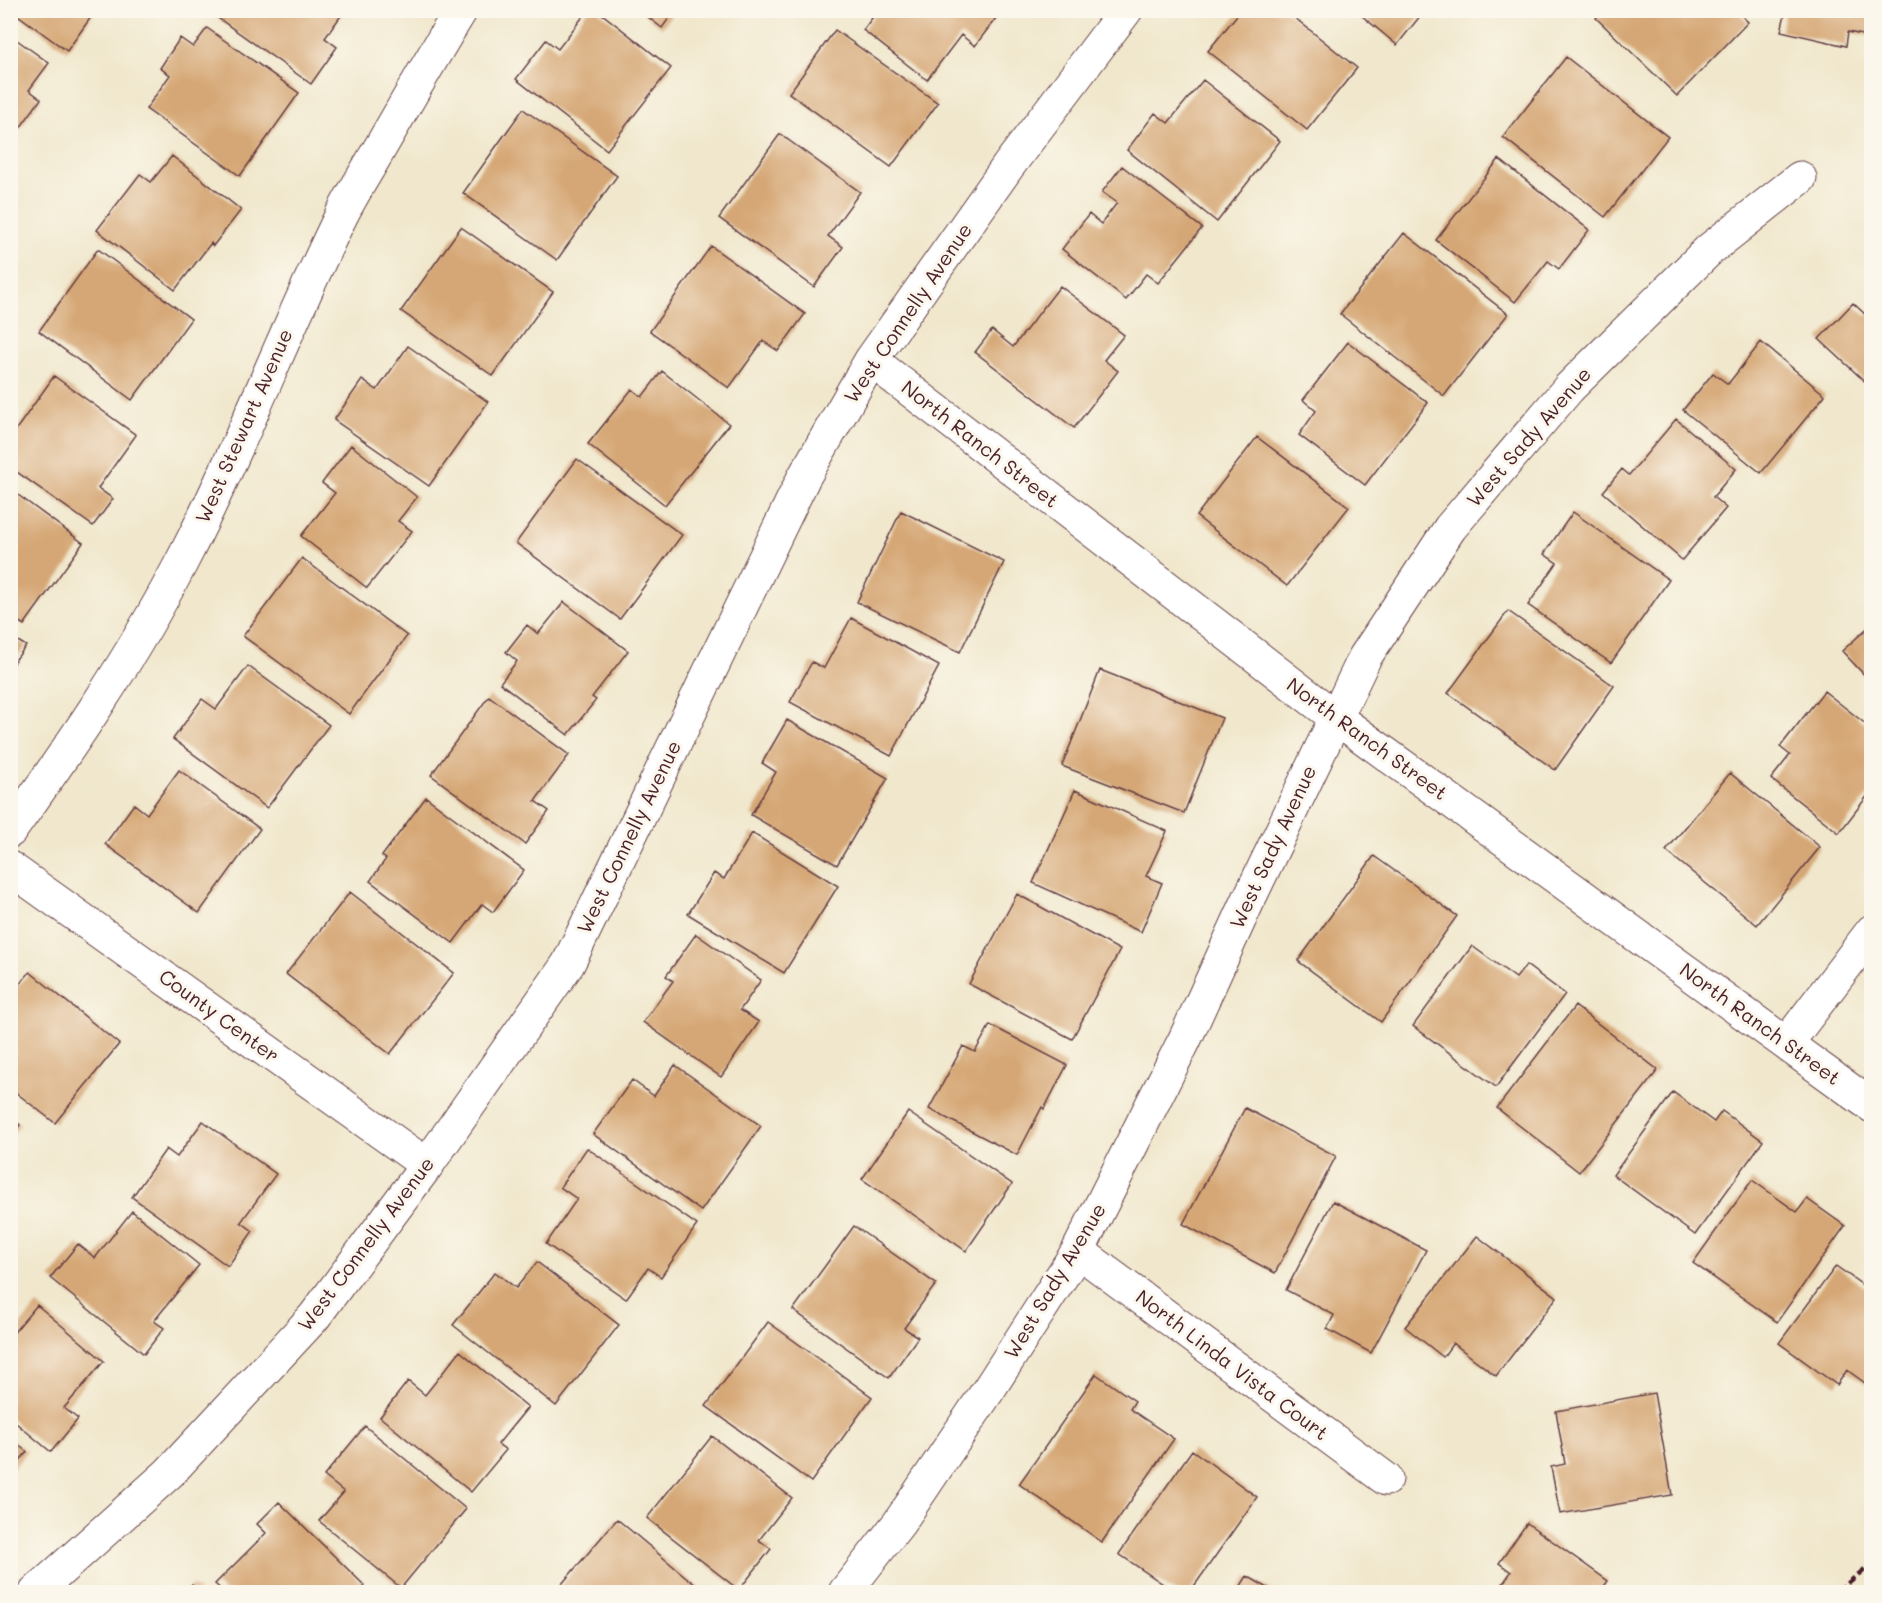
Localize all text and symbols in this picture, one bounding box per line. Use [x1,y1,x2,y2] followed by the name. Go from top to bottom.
[837,217,977,407] street label: West Connelly Avenue
[189,325,298,527] street label: West Stewart Avenue
[1460,361,1596,512] street label: West Sady Avenue
[897,374,1065,513] street label: North Ranch Street
[1282,671,1453,805] street label: North Ranch Street
[570,736,686,937] street label: West Connelly Avenue
[1223,761,1321,932] street label: West Sady Avenue
[1675,956,1846,1090] street label: North Ranch Street
[154,963,285,1068] street label: County Center
[291,1151,439,1336] street label: West Connelly Avenue
[997,1198,1111,1363] street label: West Sady Avenue
[1131,1283,1334,1445] street label: North Linda Vista Court

